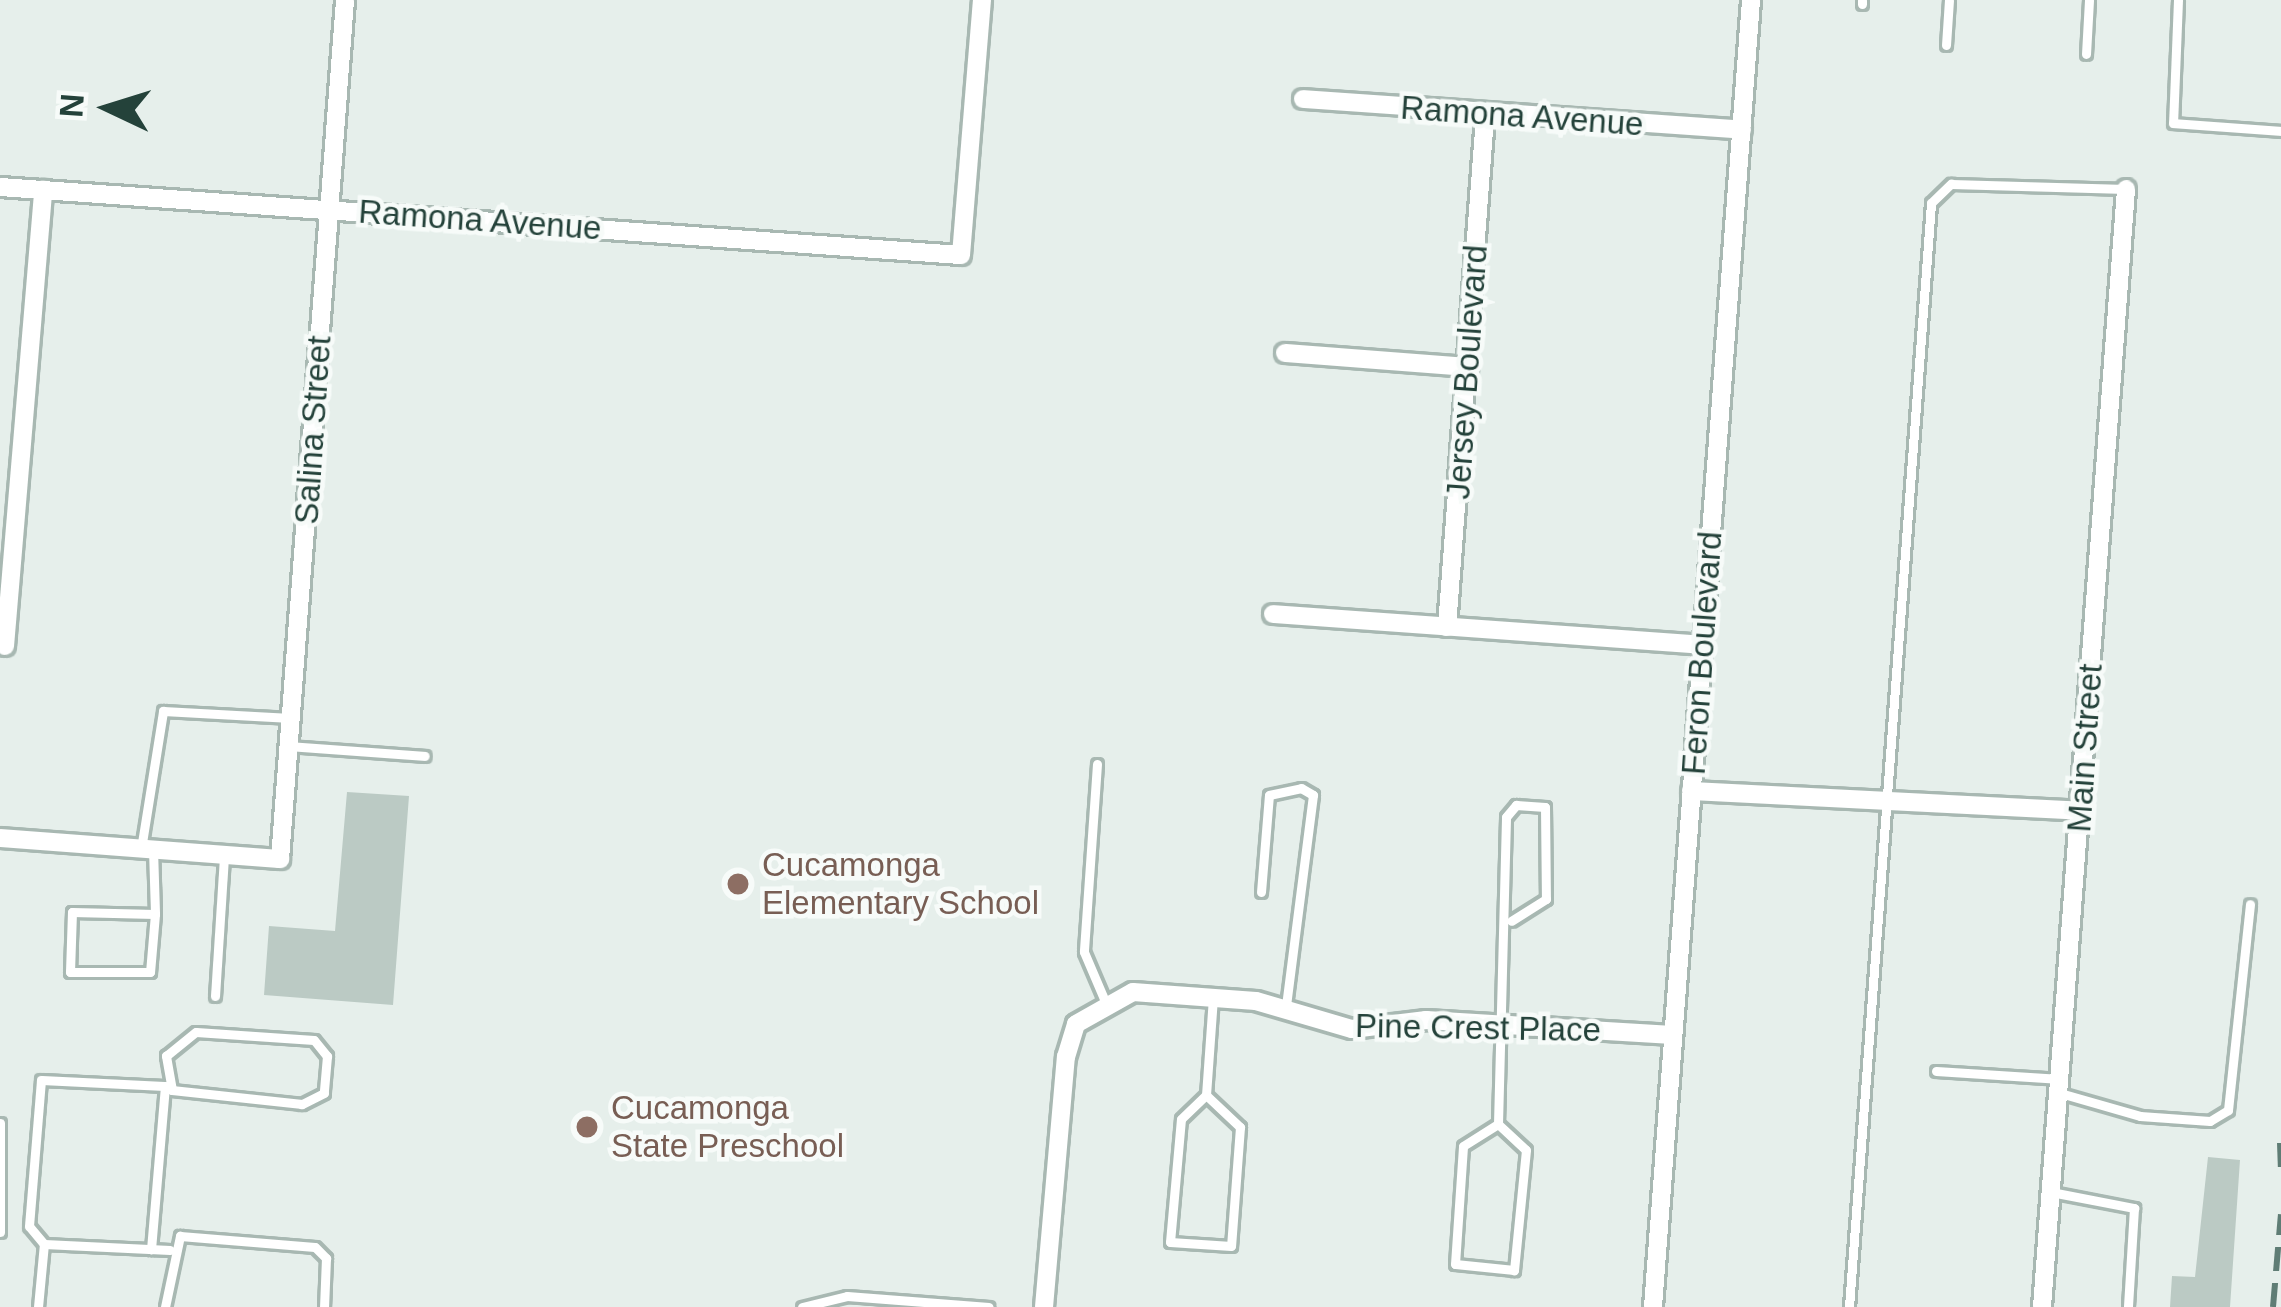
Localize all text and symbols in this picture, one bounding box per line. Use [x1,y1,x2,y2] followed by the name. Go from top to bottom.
[48,48,168,168] north arrow
[1398,88,1646,144] street label: Ramona Avenue
[52,92,91,119] text: N
[356,192,604,248] street label: Ramona Avenue
[1438,243,1496,501] street label: Jersey Boulevard
[287,334,339,526] street label: Salina Street
[1674,530,1730,776] street label: Feron Boulevard
[2059,662,2111,834] street label: Main Street
[762,845,1039,923] place label: Cucamonga Elementary School
[725,871,751,897] marker: Cucamonga Elementary School
[1355,1006,1601,1050] street label: Pine Crest Place
[611,1088,844,1166] place label: Cucamonga State Preschool
[574,1114,600,1140] marker: Cucamonga State Preschool

